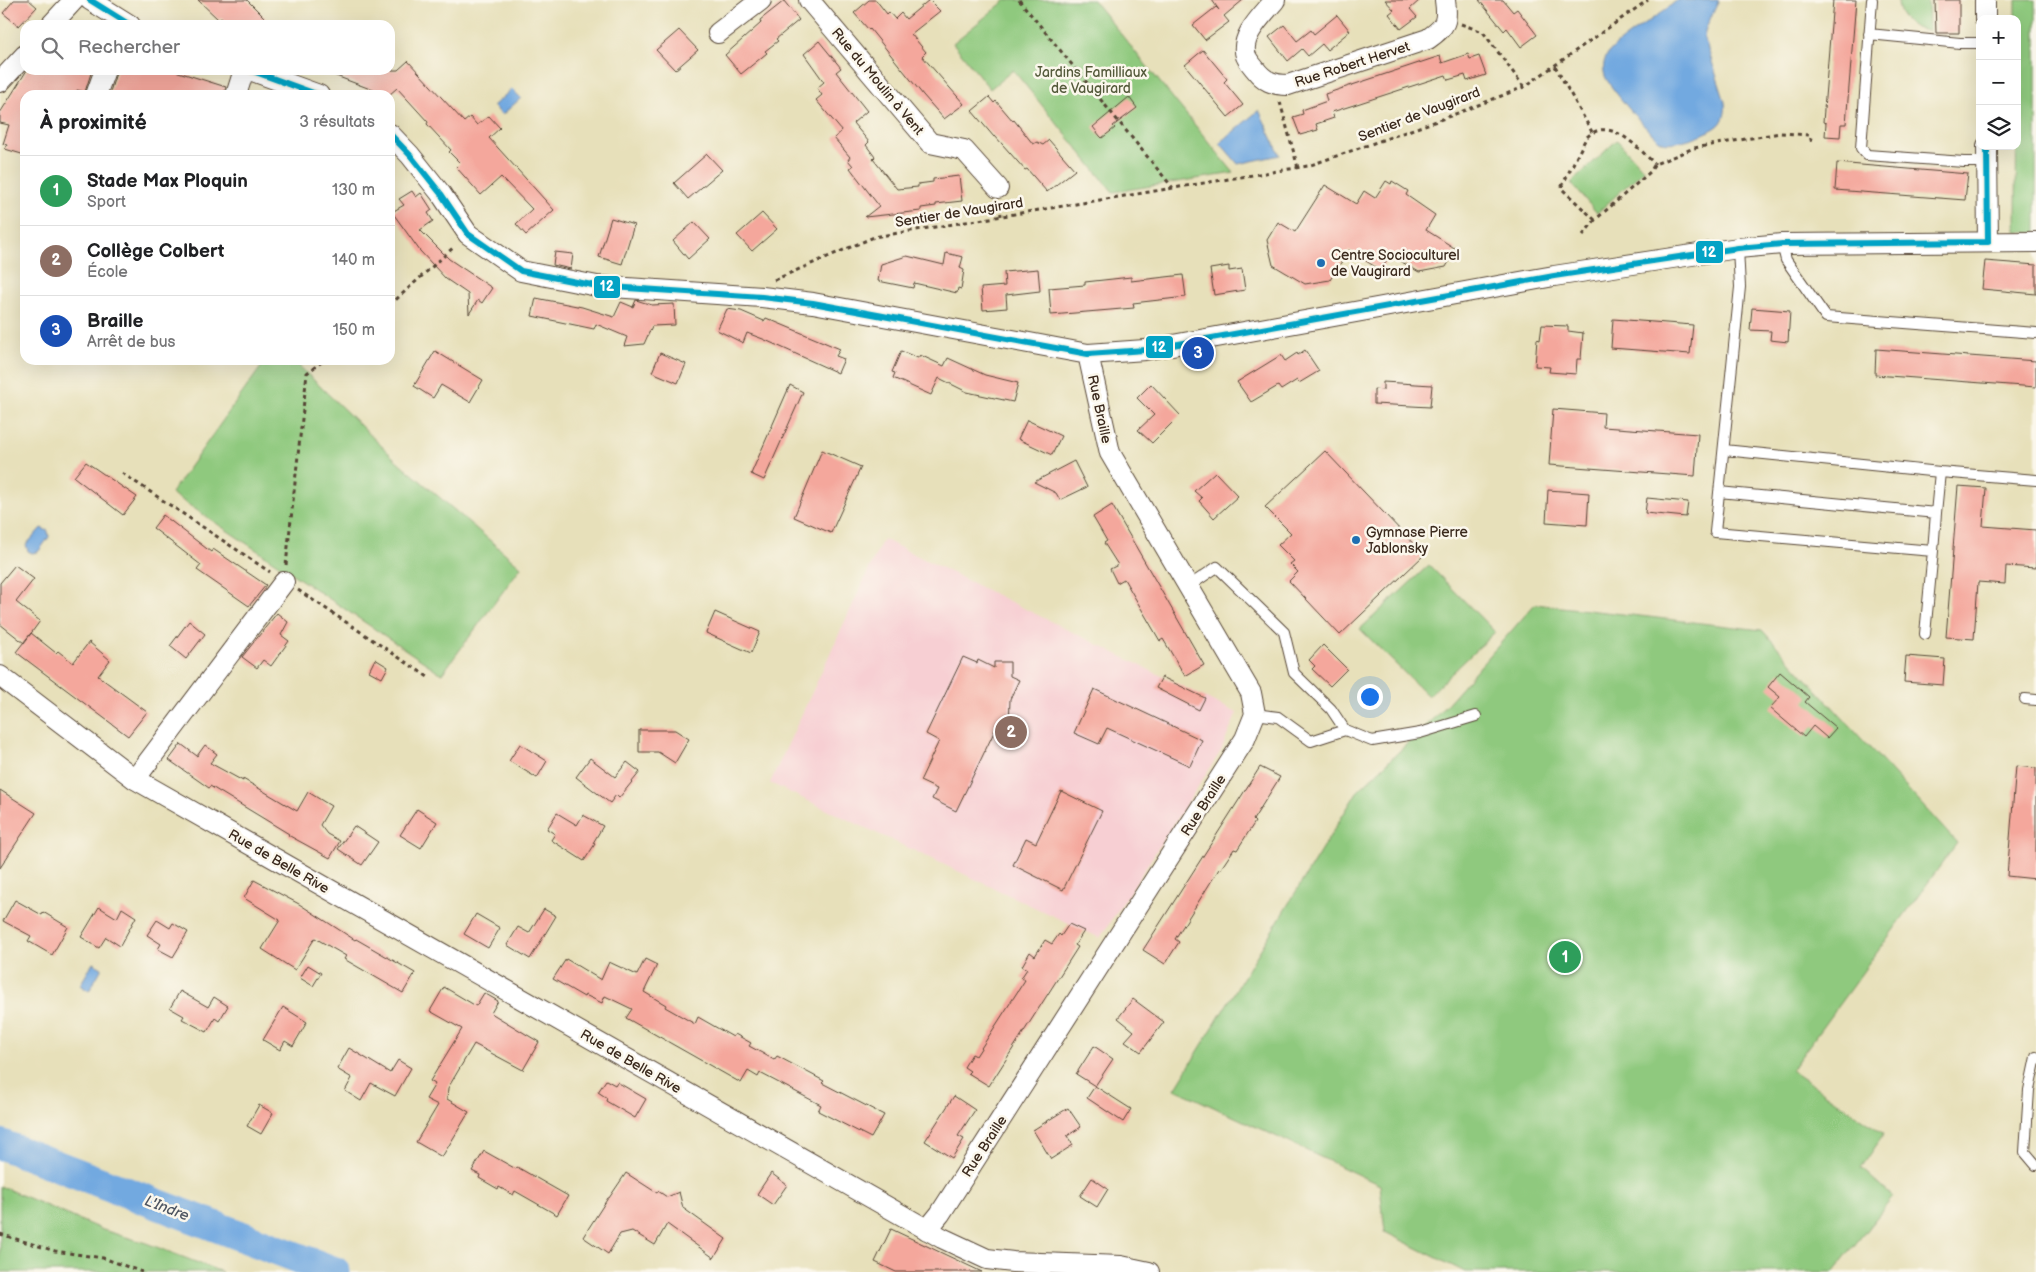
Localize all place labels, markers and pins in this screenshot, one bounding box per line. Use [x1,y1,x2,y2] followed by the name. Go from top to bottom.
[1331,247,1460,280] place label: Centre Socioculturel de Vaugirard
[1315,257,1327,269] marker: Centre Socioculturel de Vaugirard
[1182,334,1214,372] pin: 3
[1366,524,1468,557] place label: Gymnase Pierre Jablonsky
[1350,534,1362,546] marker: Gymnase Pierre Jablonsky
[995,713,1027,751] pin: 2
[1549,938,1581,976] pin: 1

